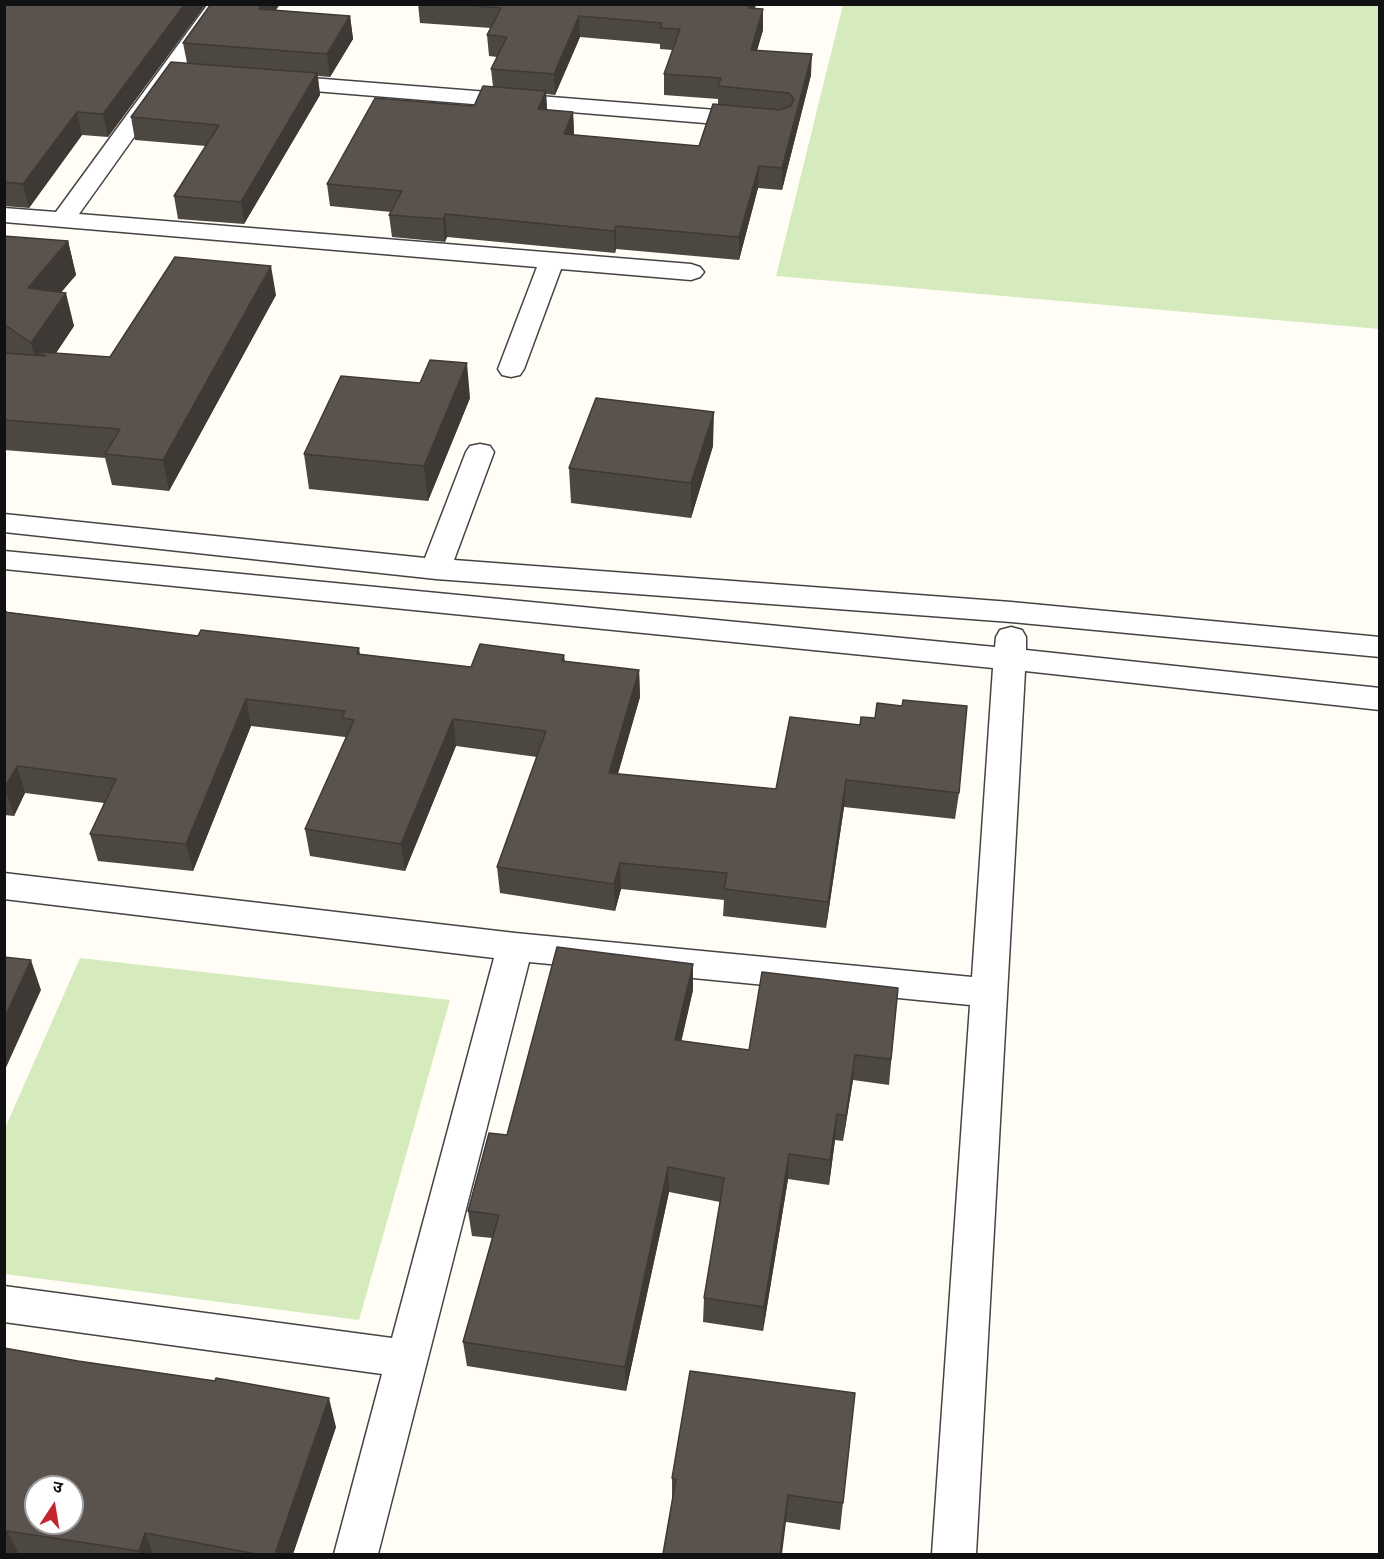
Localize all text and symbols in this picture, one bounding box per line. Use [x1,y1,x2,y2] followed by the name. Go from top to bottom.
[24,1475,84,1535] north arrow
[51,1478,64,1500] text: उ

